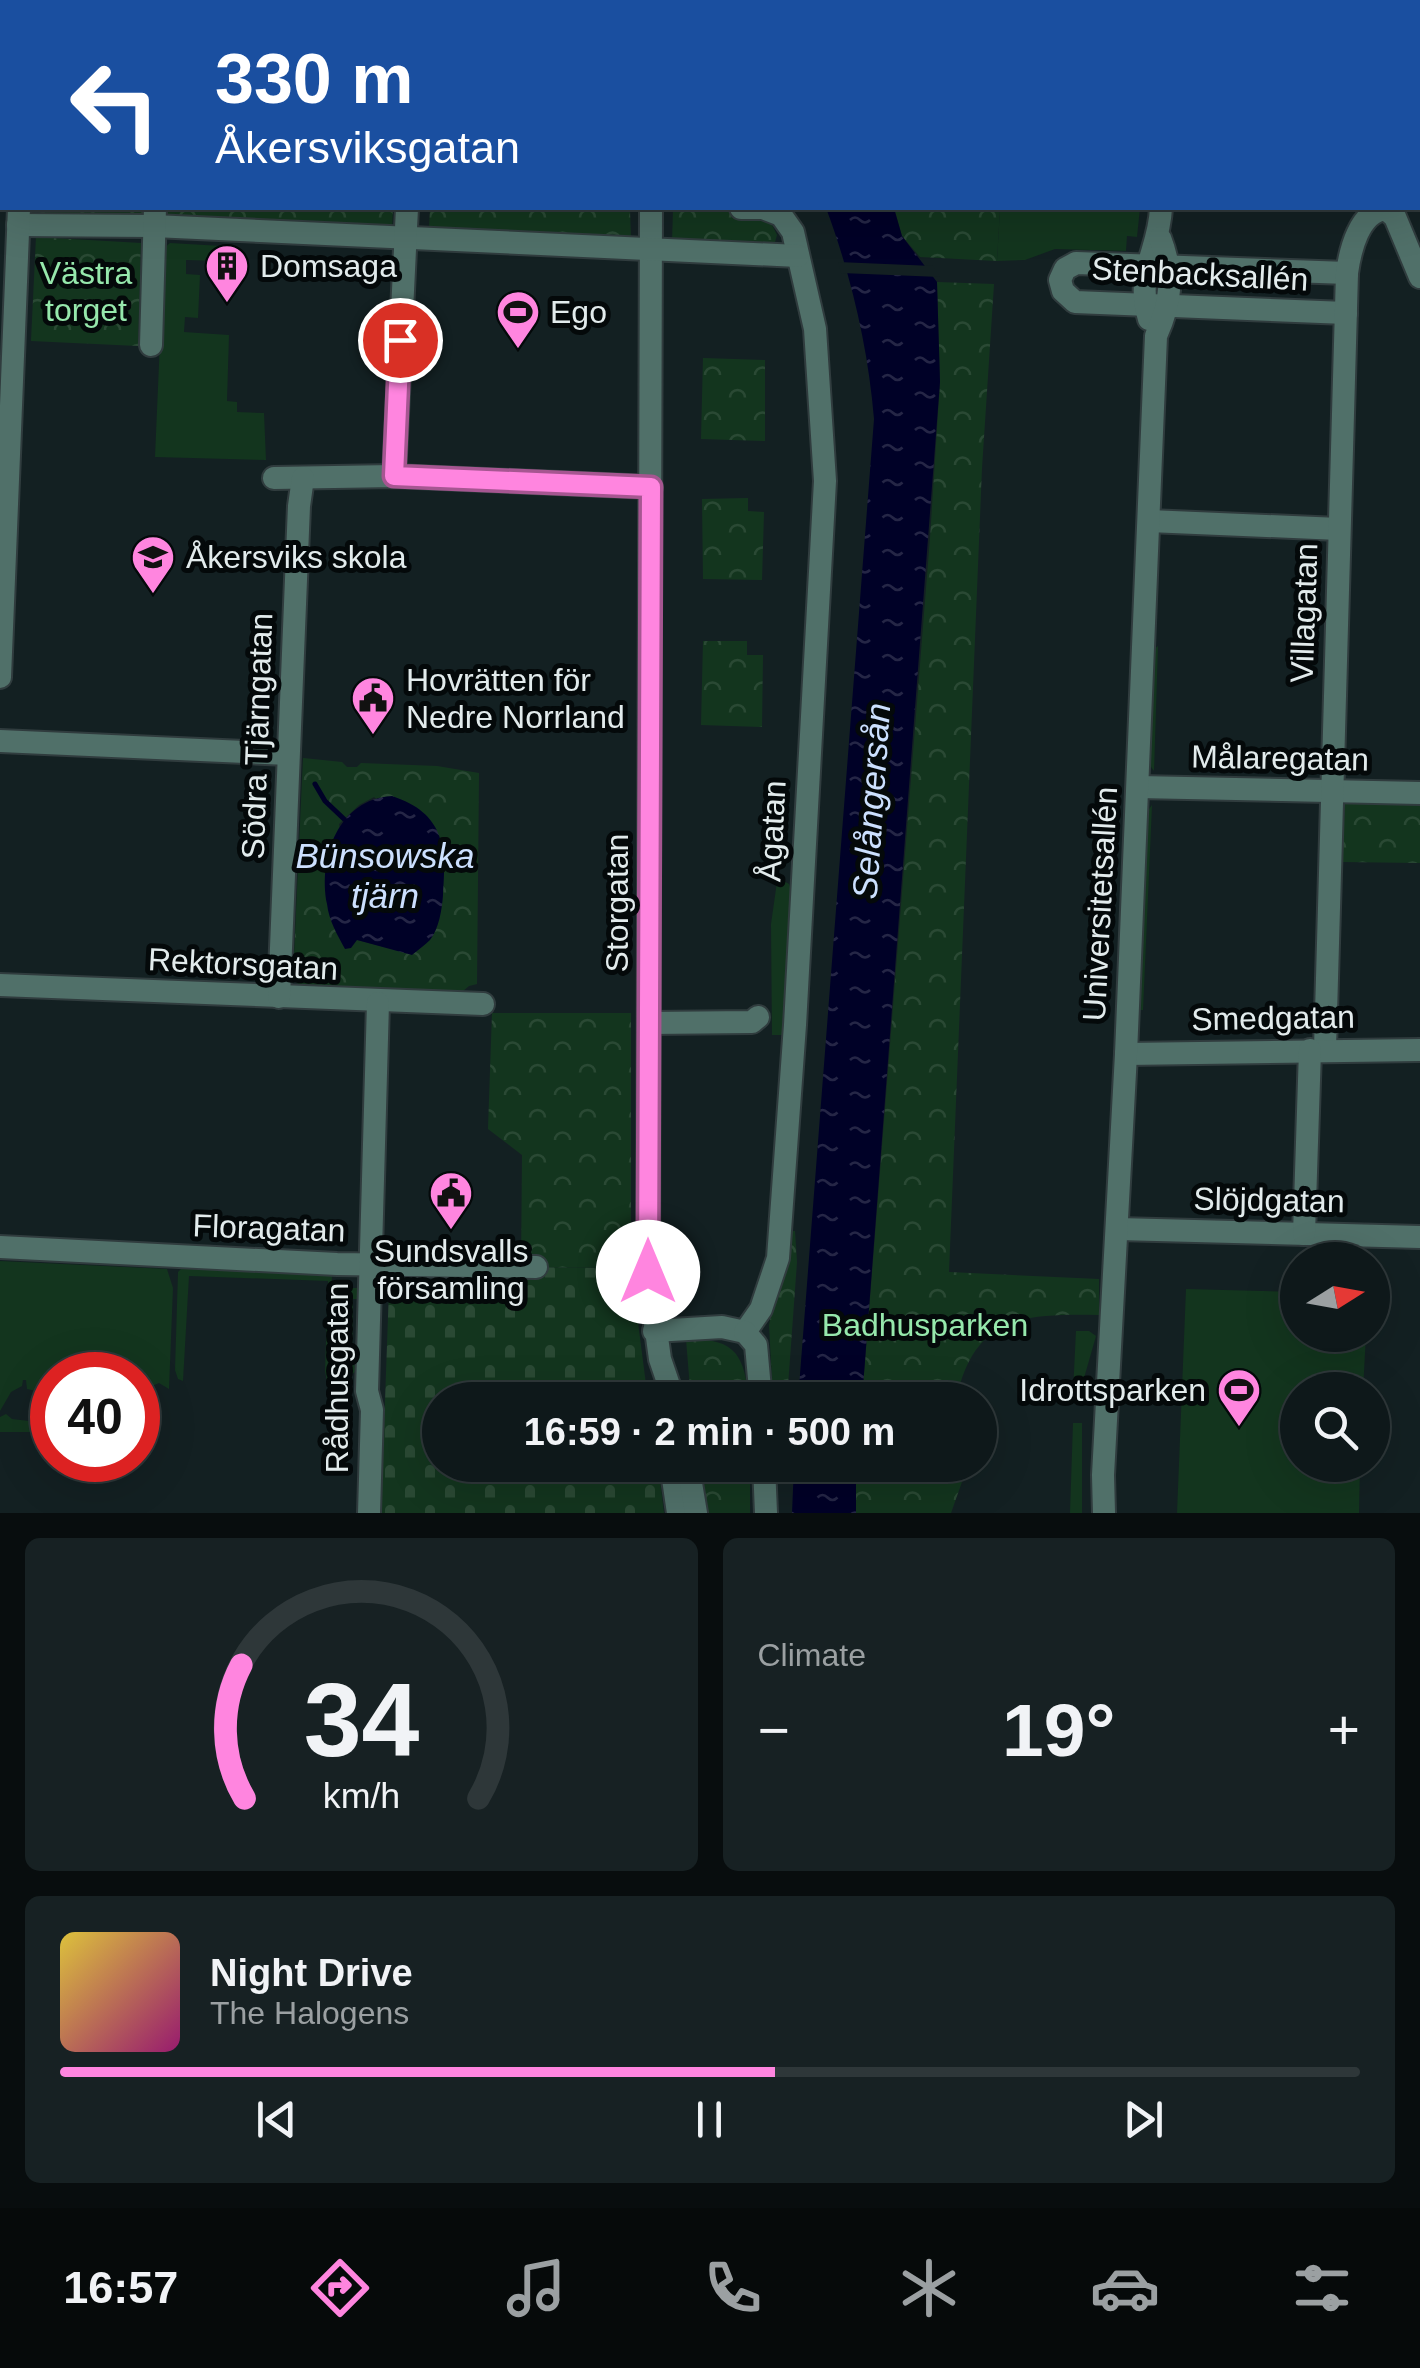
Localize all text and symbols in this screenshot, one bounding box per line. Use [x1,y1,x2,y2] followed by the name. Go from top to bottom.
[50,40,180,170] icon: left
[215,40,413,118] text: 330 m
[215,122,520,173] text: Åkersviksgatan
[204,243,250,304] building icon: Domsaga
[260,248,397,284] place label: Domsaga
[1091,250,1309,298] street label: Stenbacksallén
[40,255,132,328] park label: Västra torget
[495,289,541,350] sports icon: Ego
[550,294,607,330] place label: Ego
[358,298,443,383] pin
[373,313,428,368] icon: arrive
[130,534,176,595] school or university icon: Åkersviks skola
[186,539,407,575] place label: Åkersviks skola
[1284,542,1324,684] street label: Villagatan
[235,612,279,860] street label: Södra Tjärngatan
[406,662,625,735] place label: Hovrätten för Nedre Norrland
[350,675,396,736] public building icon: Hovrätten för Nedre Norrland
[845,702,897,900] water label: Selångersån
[1191,738,1369,778] street label: Målaregatan
[751,779,793,883] street label: Ågatan
[1076,786,1124,1022] street label: Universitetsallén
[599,834,635,972] street label: Storgatan
[296,836,474,915] water label: Bünsowska tjärn
[147,941,339,987] street label: Rektorsgatan
[1191,999,1355,1037] street label: Smedgatan
[428,1170,474,1231] public building icon: Sundsvalls församling
[1193,1181,1345,1219] street label: Slöjdgatan
[192,1207,346,1249] street label: Floragatan
[596,1220,700,1324] position arrow
[374,1233,528,1306] place label: Sundsvalls församling
[1280,1242,1390,1352] north arrow
[1280,1242,1390,1482] map controls
[319,1283,355,1473] street label: Rådhusgatan
[822,1307,1028,1343] park label: Badhusparken
[30,1352,160,1482] speed limit sign: 40
[1216,1367,1262,1428] sports icon: Idrottsparken
[1019,1372,1206,1408] place label: Idrottsparken
[1280,1372,1390,1482] button: search
[524,1411,895,1453] text: 16:59 · 2 min · 500 m
[758,1637,866,1673] text: Climate
[303,1662,419,1778] text: 34
[1002,1688,1115,1772] text: 19°
[758,1699,790,1761] text: −
[1328,1699,1360,1761] text: +
[323,1776,400,1816] text: km/h
[210,1952,413,1994] text: Night Drive
[210,1995,409,2031] text: The Halogens
[249,2092,304,2147] icon: previous
[682,2092,737,2147] icon: pause
[1116,2092,1171,2147] icon: next
[305,2253,375,2323] icon: directions
[501,2253,571,2323] icon: music
[698,2253,768,2323] icon: phone
[894,2253,964,2323] icon: climate
[1090,2253,1160,2323] icon: car
[1287,2253,1357,2323] icon: filters
[63,2262,178,2313] text: 16:57

